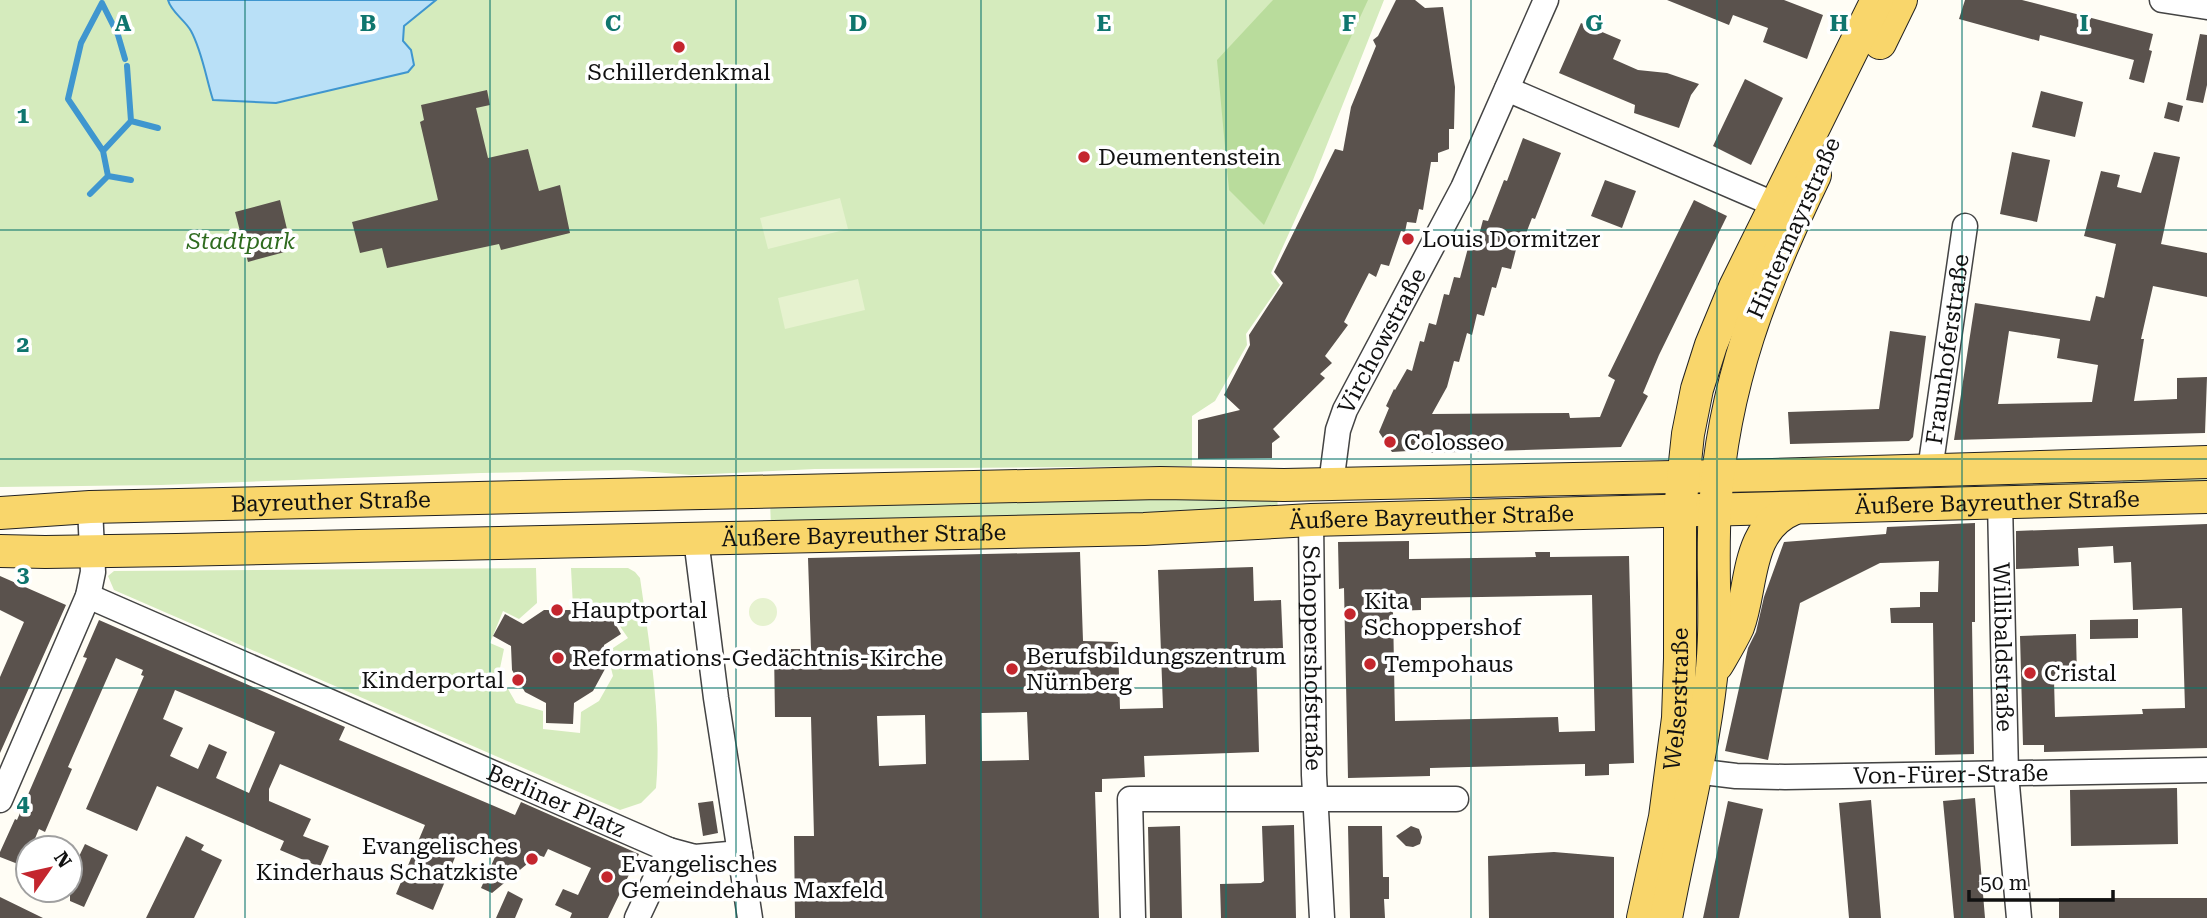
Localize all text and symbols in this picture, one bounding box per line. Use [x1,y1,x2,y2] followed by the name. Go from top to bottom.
[115,10,132,37] text: A
[360,10,376,37] text: B
[605,10,621,37] text: C
[849,10,867,37] text: D
[1097,10,1111,37] text: E
[1342,10,1356,37] text: F
[1585,10,1603,37] text: G
[1830,10,1849,37] text: H
[2079,10,2089,37] text: I
[671,39,687,55] marker: Schillerdenkmal
[588,59,770,86] place label: Schillerdenkmal
[17,102,30,129] text: 1
[1742,133,1846,323] street label: Hintermayrstraße
[1098,144,1281,171] place label: Deumentenstein
[1076,149,1092,165] marker: Deumentenstein
[1422,226,1601,253] place label: Louis Dormitzer
[186,228,296,255] park label: Stadtpark
[1400,231,1416,247] marker: Louis Dormitzer
[1920,252,1974,446] street label: Fraunhoferstraße
[1332,263,1432,418] street label: Virchowstraße
[17,331,29,358] text: 2
[1404,429,1504,456] place label: Colosseo
[1382,434,1398,450] marker: Colosseo
[1855,485,2140,520] street label: Äußere Bayreuther Straße
[230,486,431,517] street label: Bayreuther Straße
[1288,500,1574,535] street label: Äußere Bayreuther Straße
[721,518,1006,552] street label: Äußere Bayreuther Straße
[1298,545,1327,771] street label: Schoppershofstraße
[17,561,30,588] text: 3
[1988,562,2019,732] street label: Willibaldstraße
[1364,588,1522,641] place label: Kita Schoppershof
[571,597,707,624] place label: Hauptportal
[549,602,565,618] marker: Hauptportal
[1342,606,1358,622] marker: Kita Schoppershof
[1658,628,1694,772] street label: Welserstraße
[1026,643,1286,696] place label: Berufsbildungszentrum Nürnberg
[572,645,943,672] place label: Reformations-Gedächtnis-Kirche
[550,650,566,666] marker: Reformations-Gedächtnis-Kirche
[1384,651,1513,678] place label: Tempohaus
[1362,656,1378,672] marker: Tempohaus
[2044,660,2116,687] place label: Cristal
[1004,661,1020,677] marker: Berufsbildungszentrum Nürnberg
[2022,665,2038,681] marker: Cristal
[361,667,504,694] place label: Kinderportal
[510,672,526,688] marker: Kinderportal
[483,759,630,843] street label: Berliner Platz
[1853,759,2049,789] street label: Von-Fürer-Straße
[17,790,30,817] text: 4
[256,833,518,886] place label: Evangelisches Kinderhaus Schatzkiste
[14,834,84,904] north arrow
[49,847,77,873] text: N
[524,851,540,867] marker: Evangelisches Kinderhaus Schatzkiste
[621,851,884,904] place label: Evangelisches Gemeindehaus Maxfeld
[1969,858,2112,902] scale bar
[599,869,615,885] marker: Evangelisches Gemeindehaus Maxfeld
[1980,871,2028,895] text: 50 m

